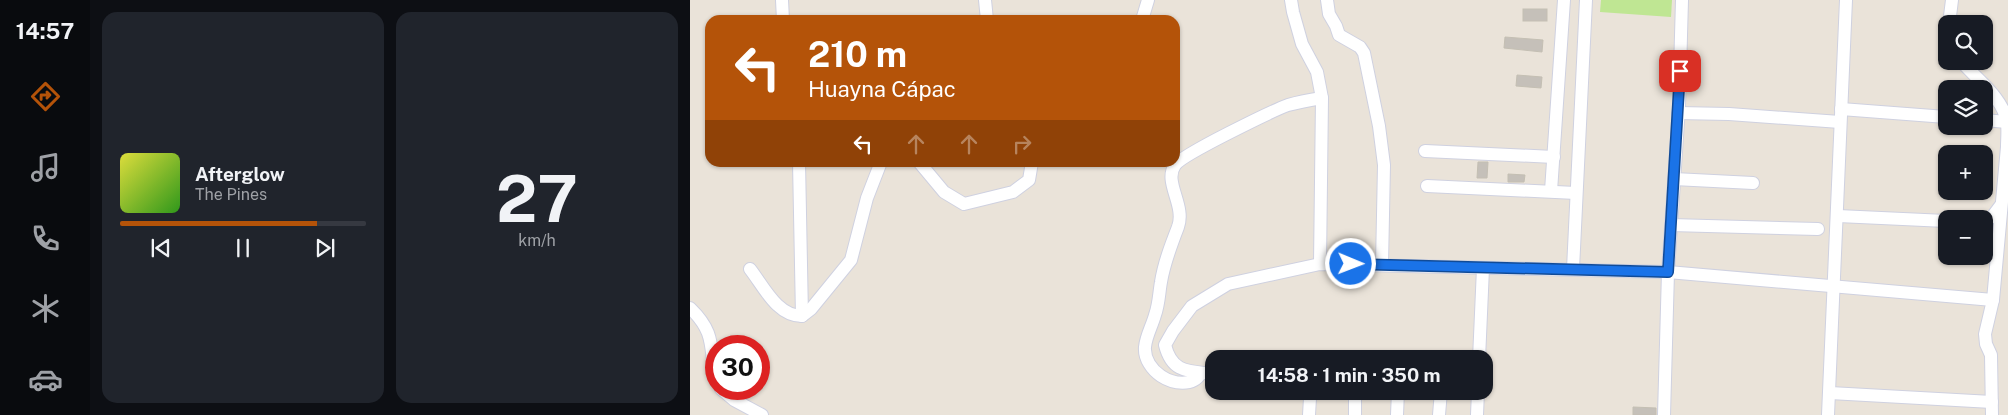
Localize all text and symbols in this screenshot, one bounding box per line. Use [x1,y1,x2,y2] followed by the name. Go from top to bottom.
[1938,15,1993,265] map controls
[1938,15,1993,70] button: search
[16,18,74,44] text: 14:57
[808,34,907,75] text: 210 m
[725,35,790,100] icon: left
[1659,50,1701,92] pin
[1666,57,1694,85] icon: arrive
[808,76,956,102] text: Huayna Cápac
[28,79,63,114] icon: directions
[1938,80,1993,135] button: layers
[849,130,877,158] icon: left
[902,130,930,158] icon: ahead
[955,130,983,158] icon: ahead
[1008,130,1036,158] icon: right
[1938,145,1993,200] button: +
[28,150,63,185] icon: music
[496,160,578,237] text: 27
[195,163,285,185] text: Afterglow
[195,185,267,204] text: The Pines
[1938,210,1993,265] button: −
[28,221,63,256] icon: phone
[518,231,556,250] text: km/h
[147,234,175,262] icon: previous
[229,234,257,262] icon: pause
[311,234,339,262] icon: next
[1324,237,1376,289] position arrow
[28,291,63,326] icon: climate
[705,335,770,400] speed limit sign: 30
[28,362,63,397] icon: car
[1258,364,1441,386] text: 14:58 · 1 min · 350 m

